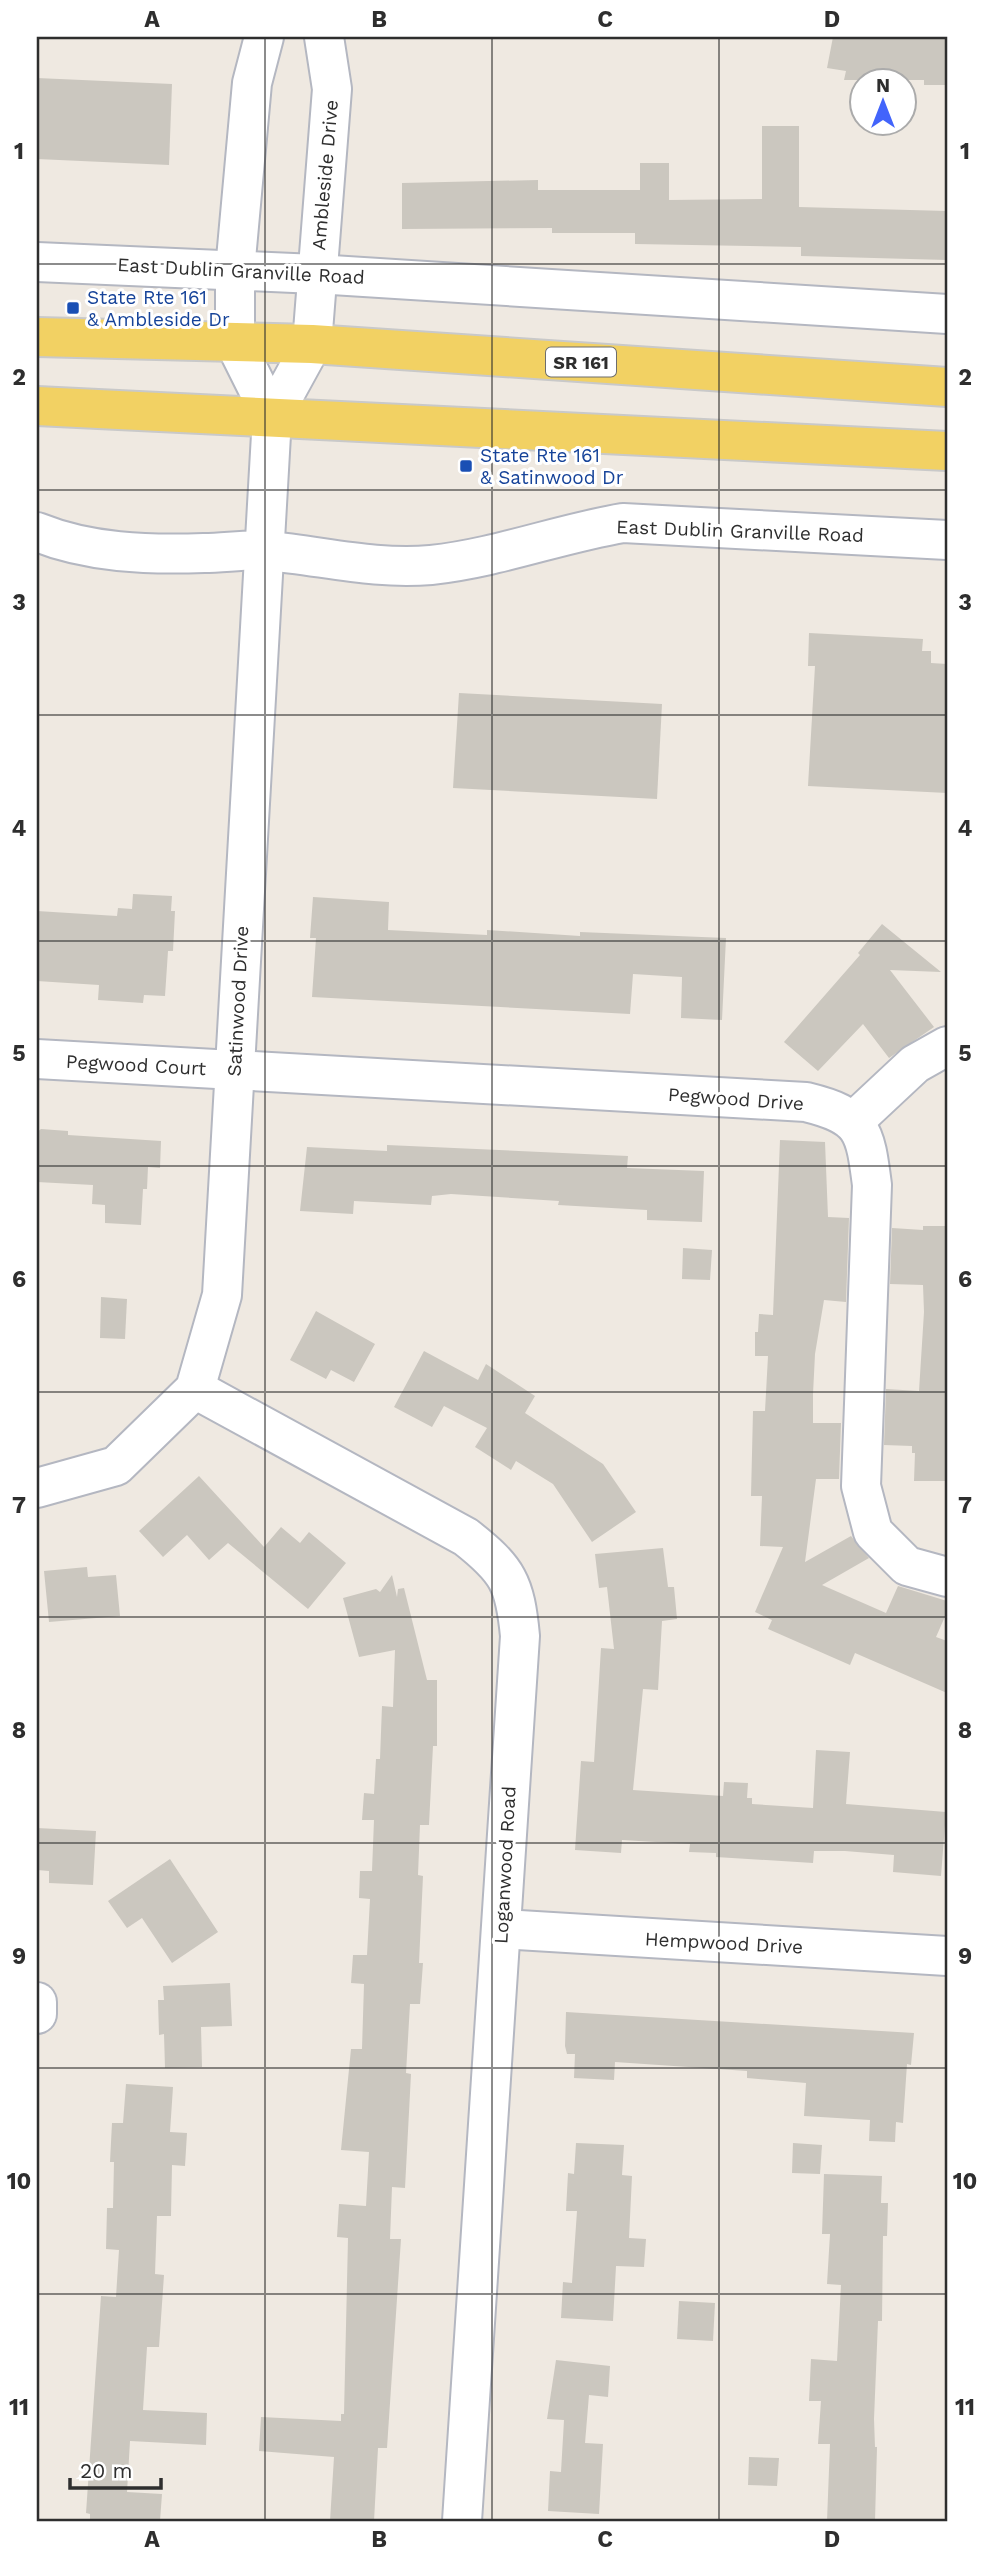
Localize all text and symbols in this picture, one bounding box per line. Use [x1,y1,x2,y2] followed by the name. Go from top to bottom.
[144,6,160,33] text: A
[371,6,387,33] text: B
[597,6,613,33] text: C
[824,6,840,33] text: D
[848,66,918,136] north arrow
[876,74,890,97] text: N
[307,99,343,251] street label: Ambleside Drive
[14,138,24,165] text: 1
[960,138,970,165] text: 1
[117,253,365,289] street label: East Dublin Granville Road
[87,286,230,331] place label: State Rte 161 & Ambleside Dr
[65,300,81,316] marker: State Rte 161 & Ambleside Dr
[546,348,616,376] road number: SR 161
[12,364,26,391] text: 2
[958,364,972,391] text: 2
[480,444,624,489] place label: State Rte 161 & Satinwood Dr
[458,458,474,474] marker: State Rte 161 & Satinwood Dr
[616,515,864,547] street label: East Dublin Granville Road
[12,589,26,616] text: 3
[958,589,972,616] text: 3
[12,815,27,842] text: 4
[958,815,973,842] text: 4
[223,925,253,1077] street label: Satinwood Drive
[12,1040,26,1067] text: 5
[958,1040,972,1067] text: 5
[65,1050,207,1080] street label: Pegwood Court
[667,1083,805,1115] street label: Pegwood Drive
[12,1266,26,1293] text: 6
[958,1266,972,1293] text: 6
[12,1492,26,1519] text: 7
[958,1492,972,1519] text: 7
[12,1717,26,1744] text: 8
[958,1717,972,1744] text: 8
[489,1785,521,1945] street label: Loganwood Road
[644,1927,804,1959] street label: Hempwood Drive
[12,1943,26,1970] text: 9
[958,1943,972,1970] text: 9
[7,2168,31,2195] text: 10
[953,2168,977,2195] text: 10
[9,2394,29,2421] text: 11
[955,2394,975,2421] text: 11
[70,2446,161,2490] scale bar
[80,2458,132,2483] text: 20 m
[144,2526,160,2553] text: A
[371,2526,387,2553] text: B
[597,2526,613,2553] text: C
[824,2526,840,2553] text: D

